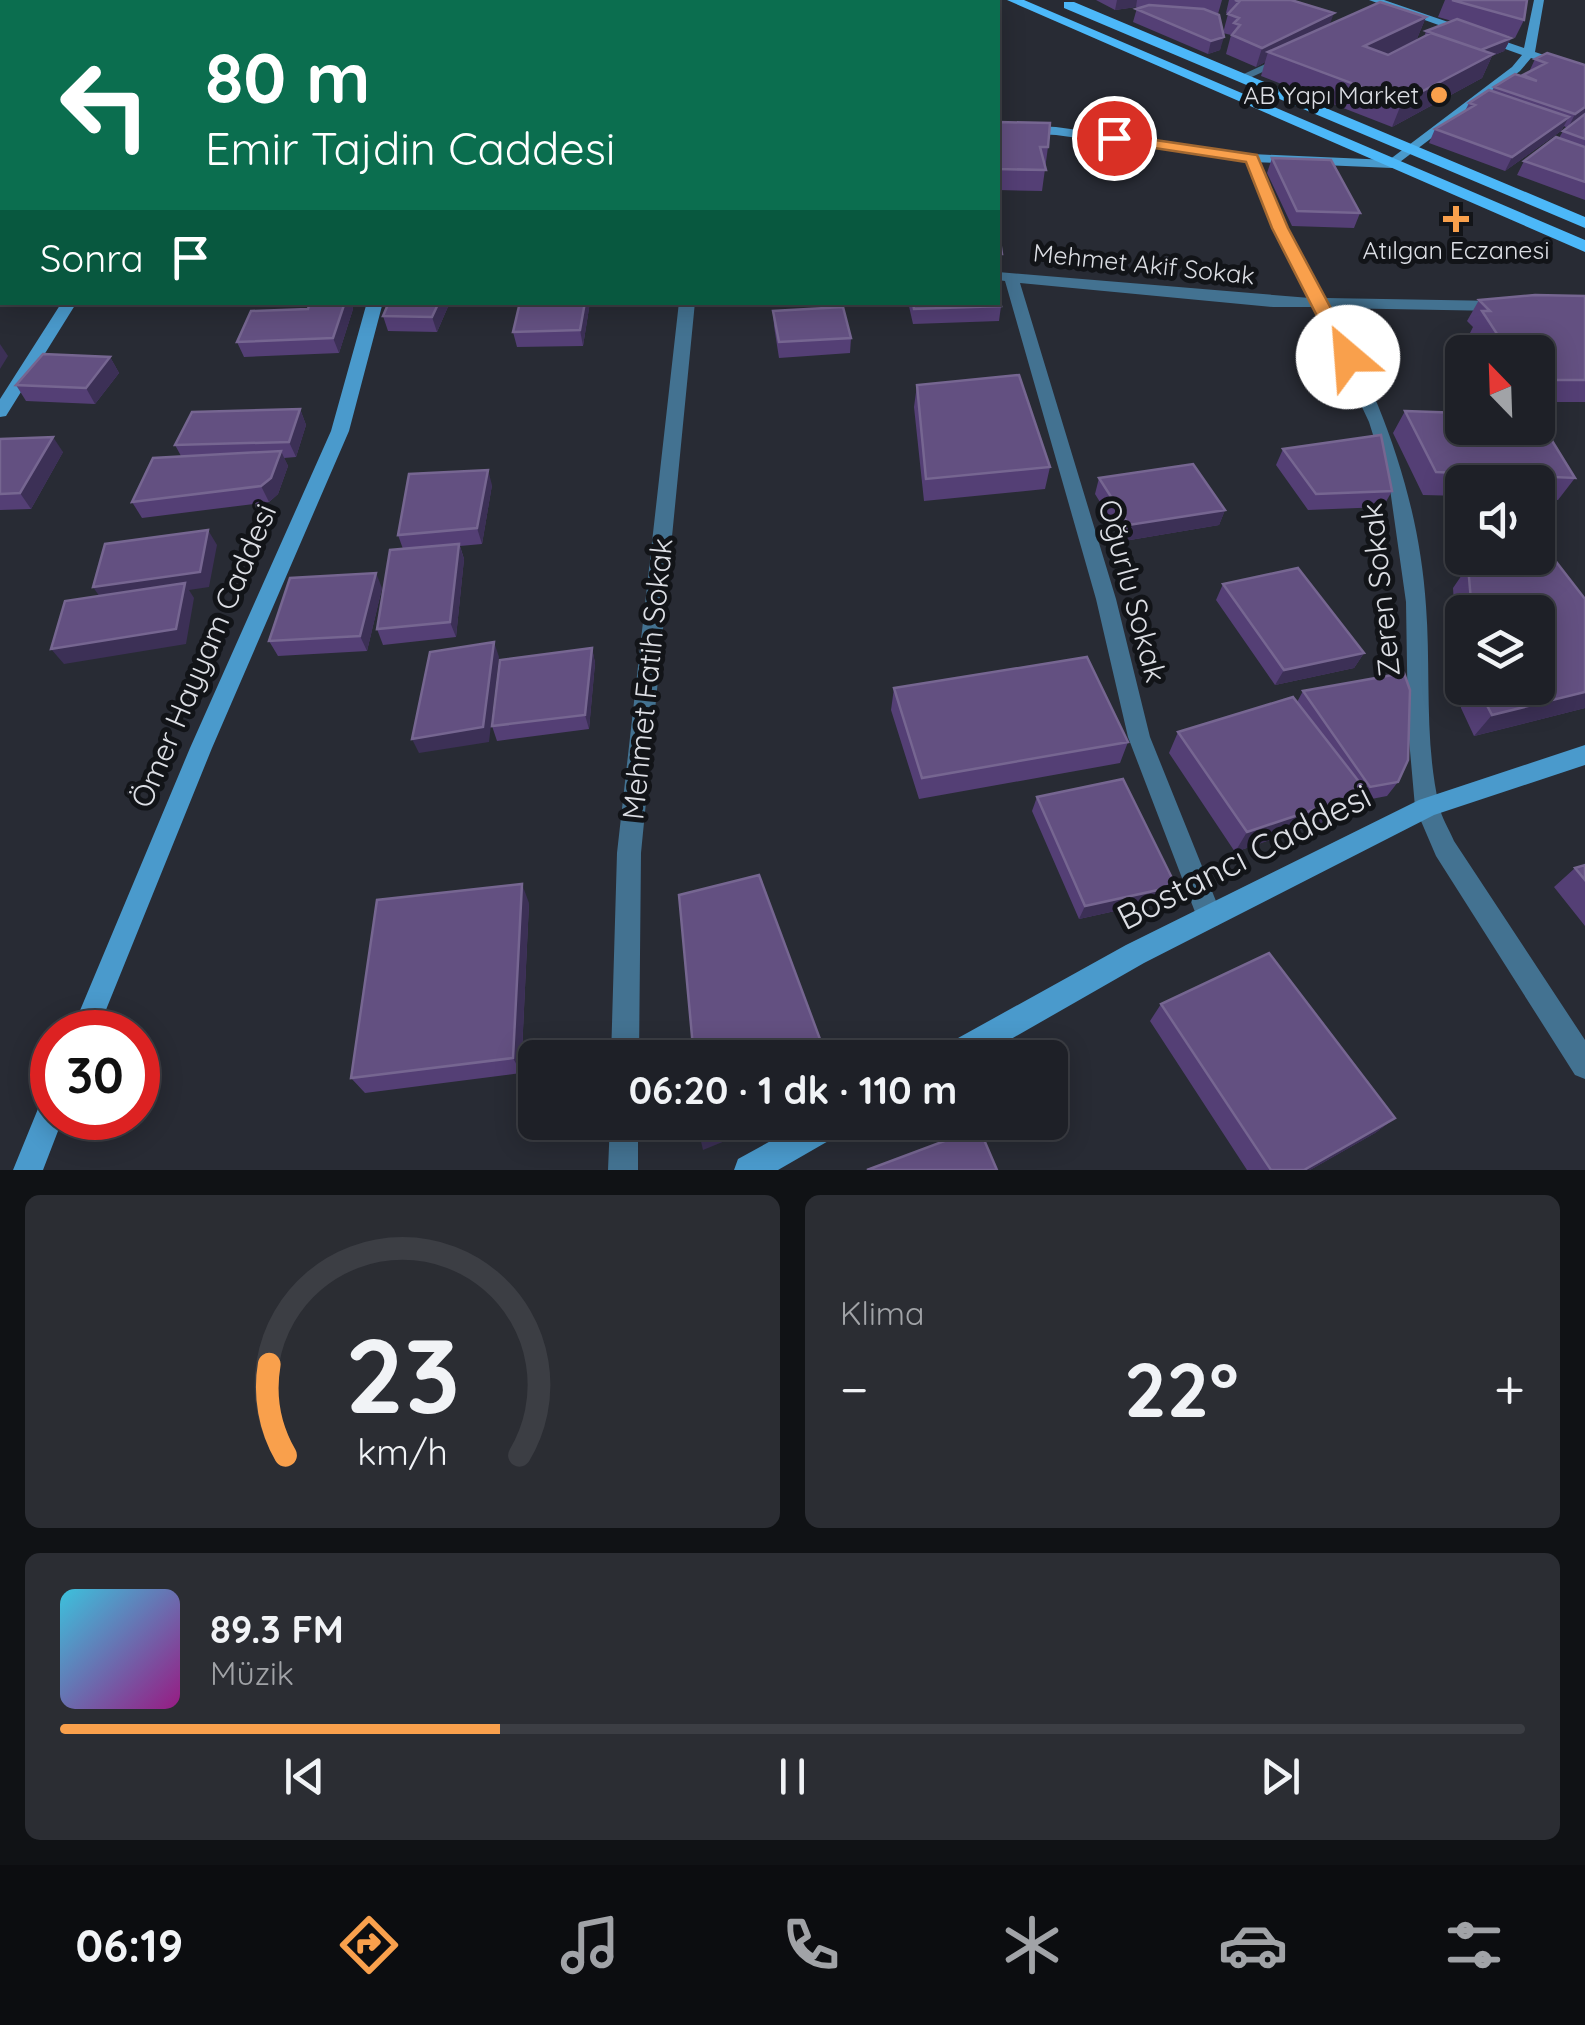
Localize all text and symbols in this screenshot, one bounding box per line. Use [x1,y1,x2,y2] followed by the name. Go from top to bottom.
[205,33,370,121] text: 80 m
[40,40,170,170] icon: left
[1243,79,1419,110] place label: AB Yapı Market
[1428,84,1450,106] marker: AB Yapı Market
[1072,96,1157,181] pin
[1087,111,1142,166] icon: arrive
[205,120,616,176] text: Emir Tajdin Caddesi
[1445,208,1467,230] marker: Atılgan Eczanesi
[163,230,218,285] icon: arrive
[40,234,143,282] text: Sonra
[1362,234,1550,265] place label: Atılgan Eczanesi
[1032,236,1257,291] street label: Mehmet Akif Sokak
[1296,305,1400,409] position arrow
[1445,335,1555,445] north arrow
[1445,335,1555,705] map controls
[1445,465,1555,575] button: sound
[1090,495,1176,686] street label: Oğurlu Sokak
[122,498,284,813] street label: Ömer Hayyam Caddesi
[1352,501,1408,679] street label: Zeren Sokak
[613,536,681,822] street label: Mehmet Fatih Sokak
[1445,595,1555,705] button: layers
[1109,773,1378,939] street label: Bostancı Caddesi
[30,1010,160,1140] speed limit sign: 30
[629,1066,957,1114] text: 06:20 · 1 dk · 110 m
[840,1293,924,1333] text: Klima
[345,1309,460,1439] text: 23
[1124,1342,1239,1436] text: 22°
[840,1354,869,1423] text: −
[1494,1354,1525,1423] text: +
[357,1429,448,1474] text: km/h
[210,1605,344,1653] text: 89.3 FM
[210,1653,294,1693] text: Müzik
[277,1749,332,1804] icon: previous
[765,1749,820,1804] icon: pause
[1253,1749,1308,1804] icon: next
[334,1910,404,1980] icon: directions
[555,1910,625,1980] icon: music
[776,1910,846,1980] icon: phone
[997,1910,1067,1980] icon: climate
[1218,1910,1288,1980] icon: car
[1439,1910,1509,1980] icon: filters
[76,1917,183,1973] text: 06:19

